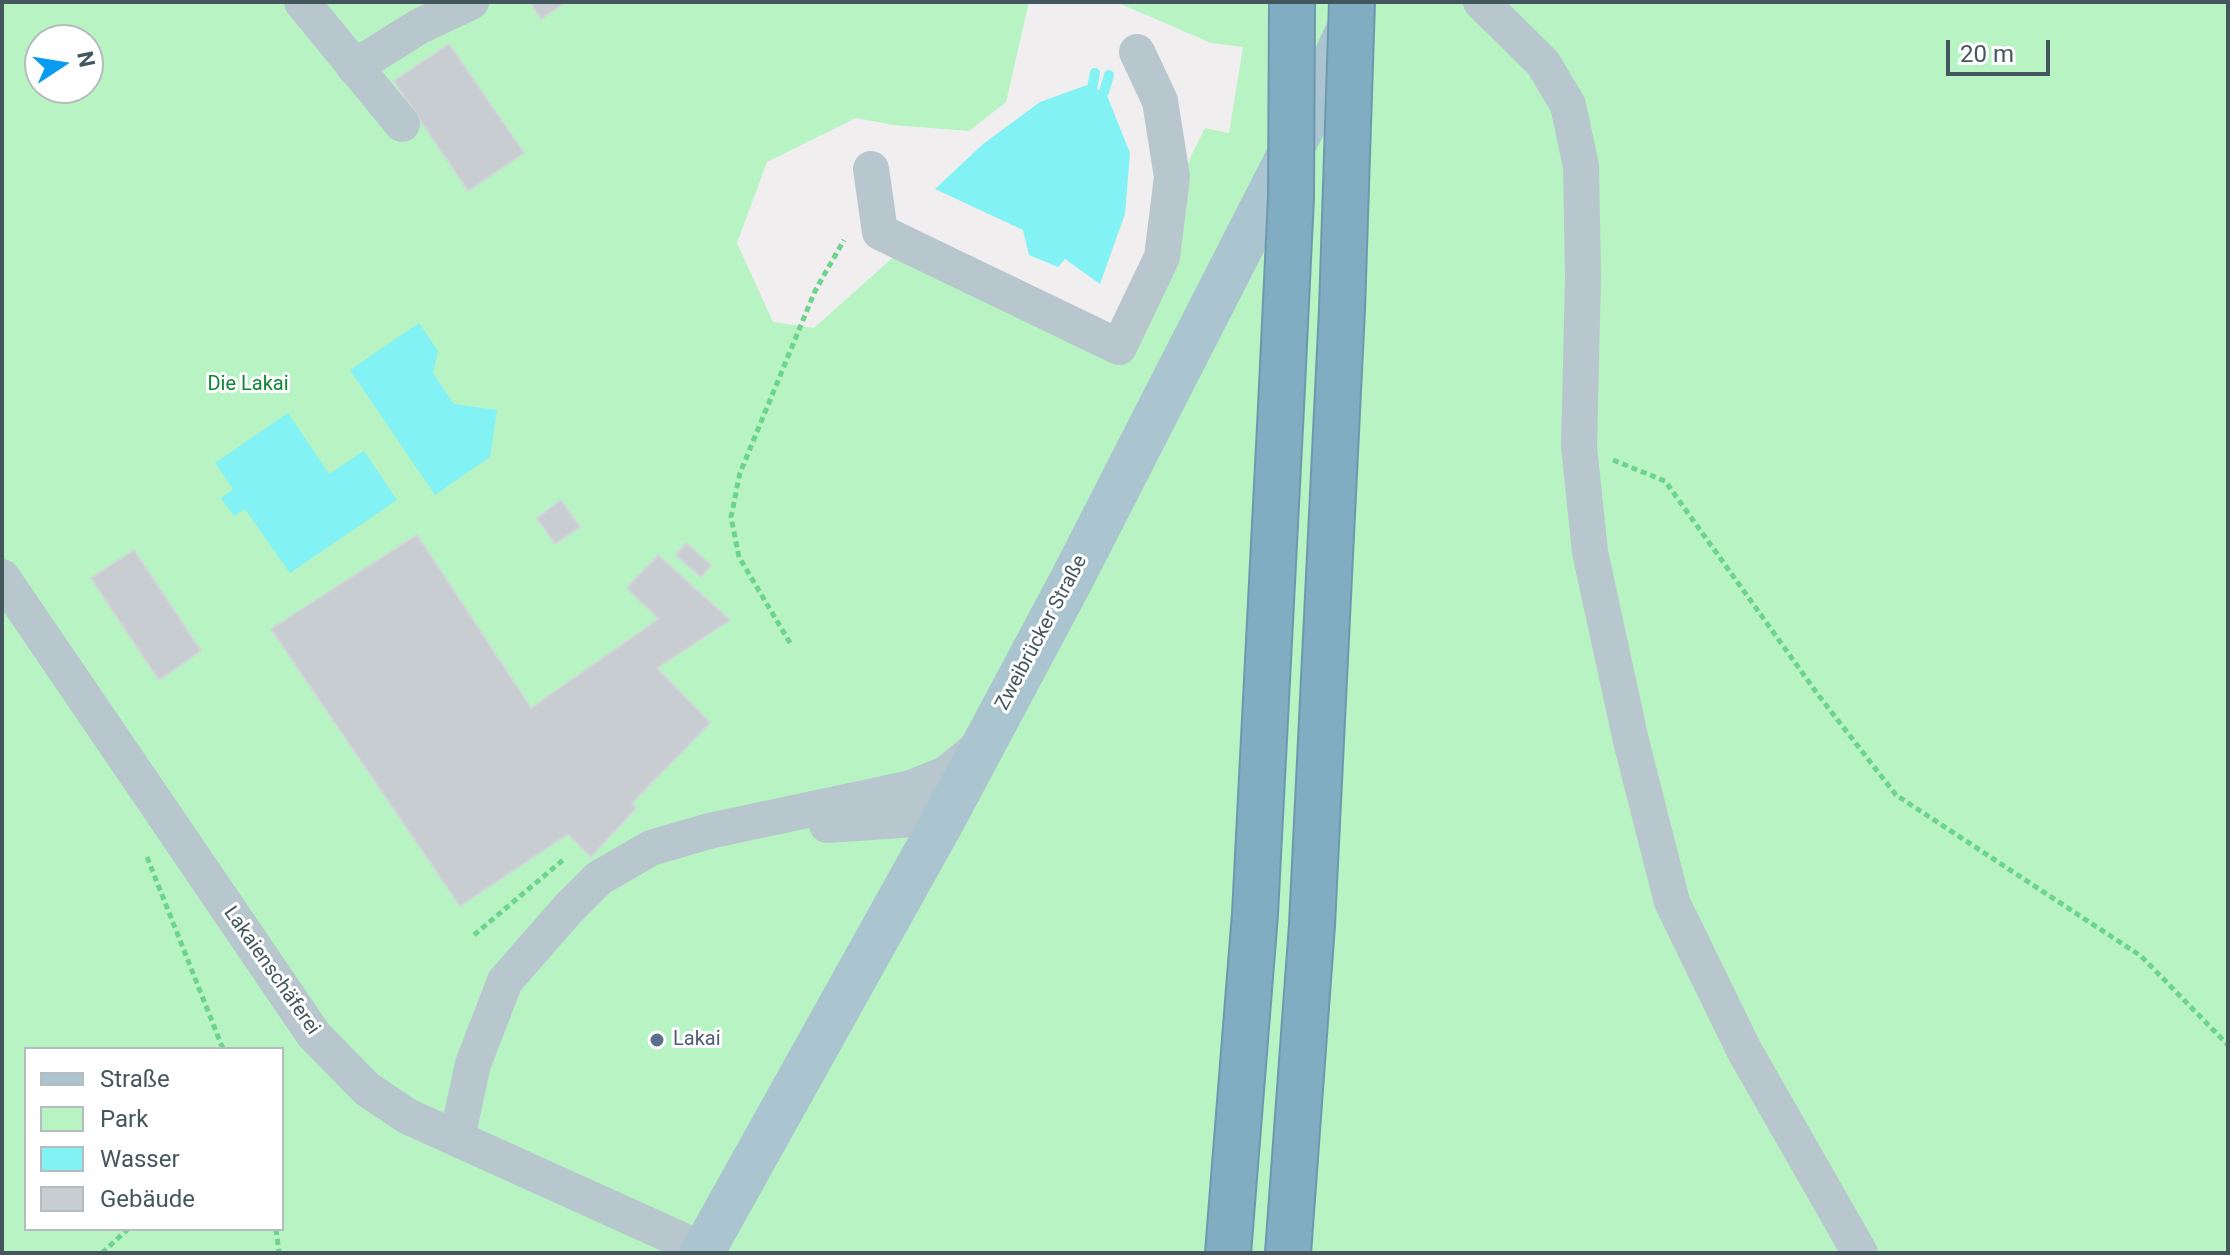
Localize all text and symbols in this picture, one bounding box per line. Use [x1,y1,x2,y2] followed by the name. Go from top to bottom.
[24,24,104,104] north arrow
[1950,24,2054,74] scale bar
[1960,40,2014,68] text: 20 m
[72,49,100,70] text: N
[207,373,289,397] park label: Die Lakai
[991,551,1093,715] street label: Zweibrücker Straße
[218,902,324,1040] street label: Lakaienschäferei
[673,1028,721,1052] place label: Lakai
[648,1031,666,1049] marker: Lakai
[24,1047,284,1231] legend
[100,1065,170,1093] text: Straße
[100,1105,148,1133] text: Park
[100,1145,180,1173] text: Wasser
[100,1185,195,1213] text: Gebäude

